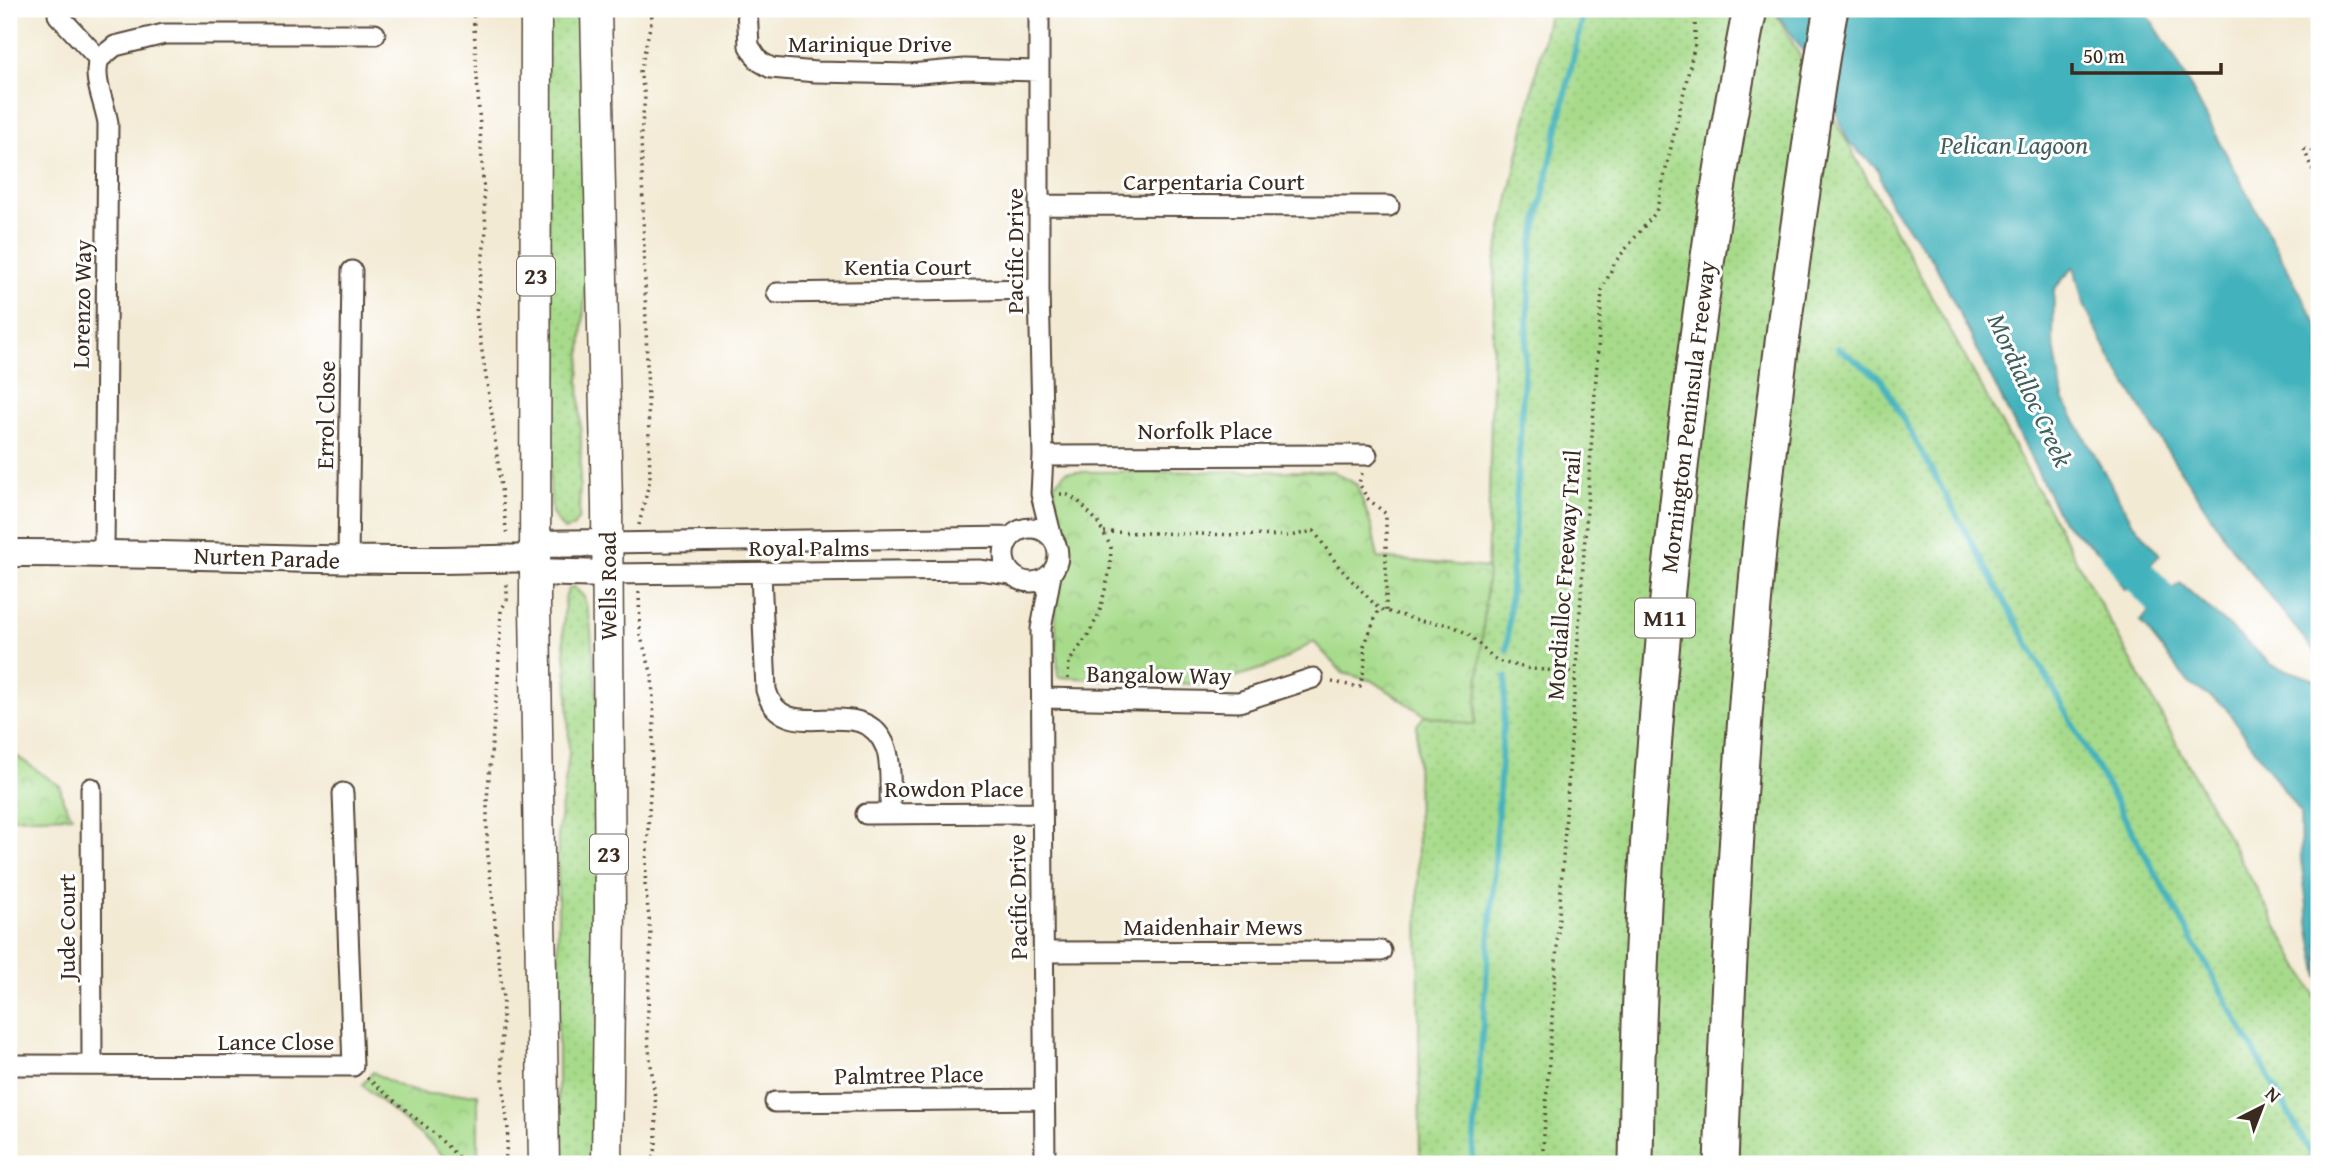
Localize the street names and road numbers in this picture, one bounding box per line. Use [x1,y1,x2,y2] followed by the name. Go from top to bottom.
[788,26,952,61] street label: Marinique Drive
[1123,164,1305,199] street label: Carpentaria Court
[997,188,1032,314] street label: Pacific Drive
[63,239,100,369] street label: Lorenzo Way
[844,249,972,284] street label: Kentia Court
[517,256,555,296] road number: 23
[1651,259,1724,575] street label: Mornington Peninsula Freeway
[307,360,344,470] street label: Errol Close
[1138,413,1272,448] street label: Norfolk Place
[1537,448,1590,701] street label: Mordialloc Freeway Trail
[748,530,870,565] street label: Royal Palms
[590,531,625,641] street label: Wells Road
[193,537,341,578] street label: Nurten Parade
[1635,598,1695,638] road number: M11
[1086,656,1232,693] street label: Bangalow Way
[884,771,1024,806] street label: Rowdon Place
[590,834,628,874] road number: 23
[999,834,1036,960] street label: Pacific Drive
[49,873,84,983] street label: Jude Court
[1123,909,1303,944] street label: Maidenhair Mews
[218,1024,334,1059] street label: Lance Close
[834,1056,984,1093] street label: Palmtree Place

